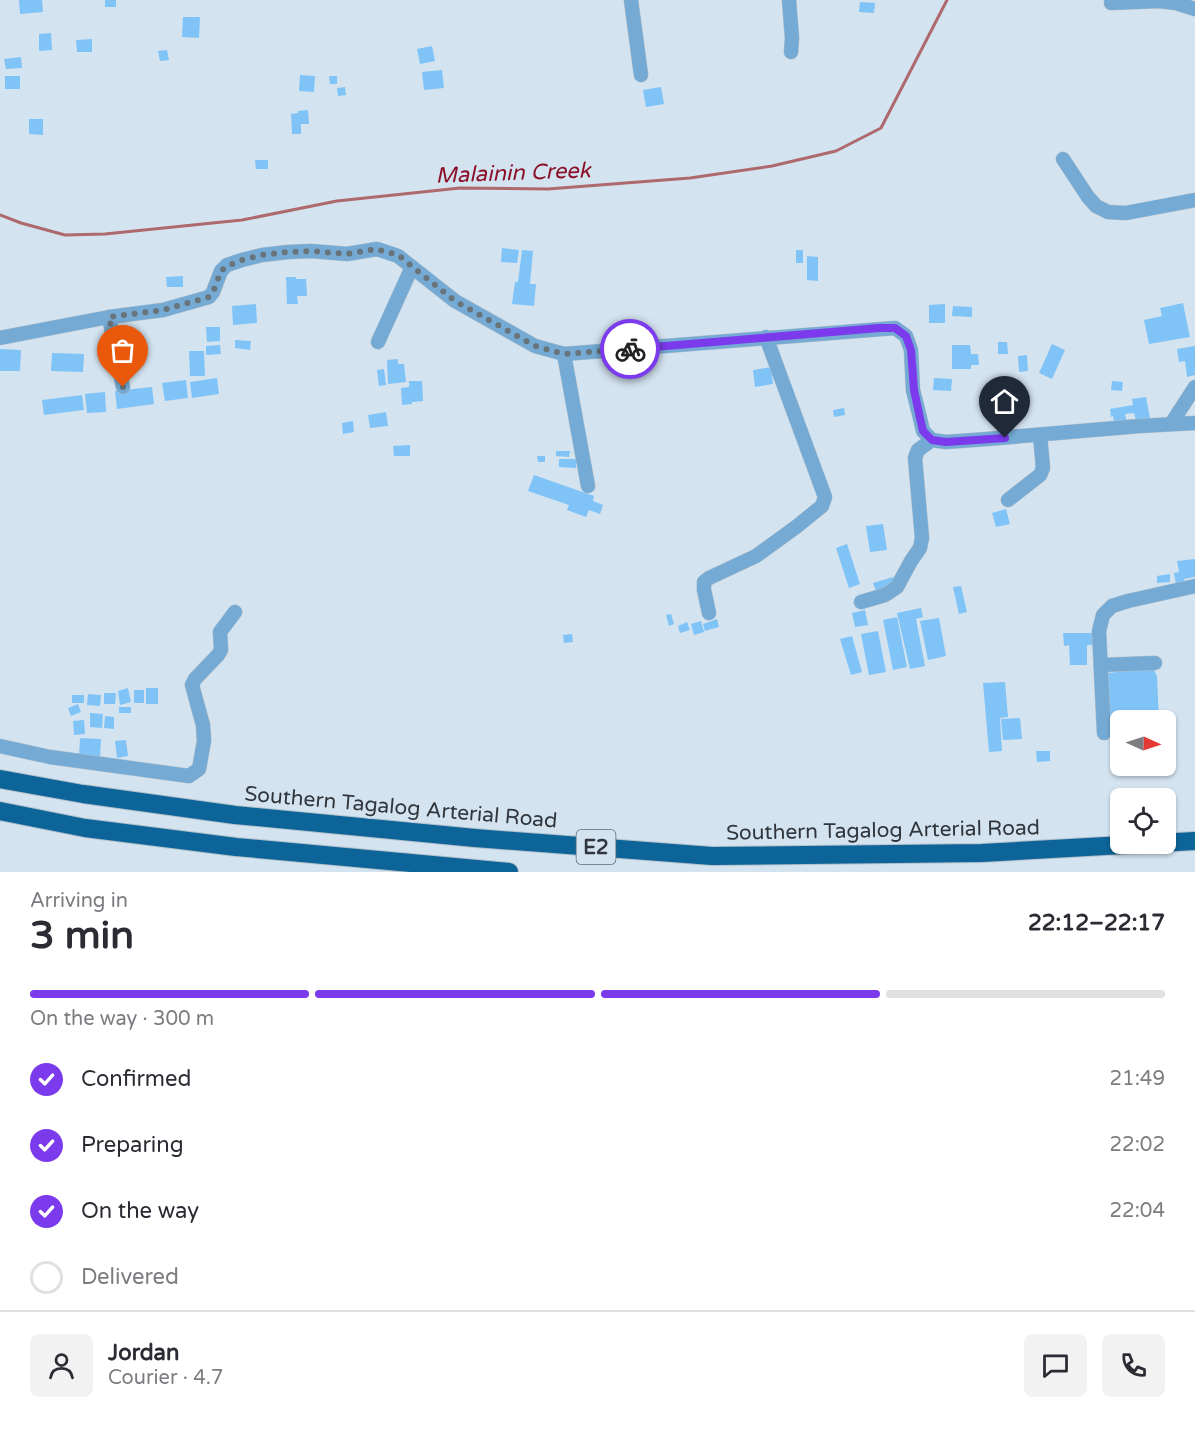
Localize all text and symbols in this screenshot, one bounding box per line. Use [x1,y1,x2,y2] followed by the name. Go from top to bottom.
[435,157,593,189] water label: Malainin Creek
[600,319,660,379] courier
[97,325,148,387] pin
[614,333,647,366] icon: bike
[106,334,139,367] icon: bag
[979,376,1030,438] pin
[988,385,1021,418] icon: home
[1110,710,1176,776] north arrow
[1110,710,1176,854] map controls
[243,781,558,834] street label: Southern Tagalog Arterial Road
[1110,788,1176,854] button: locate
[726,815,1040,846] street label: Southern Tagalog Arterial Road
[576,830,616,864] road number: E2
[30,889,128,913] text: Arriving in
[1028,910,1165,936] text: 22:12–22:17
[30,912,134,959] text: 3 min
[30,1007,214,1031] text: On the way · 300 m
[30,1063,63,1096] icon: check
[81,1066,191,1092] text: Confirmed
[1110,1067,1165,1091] text: 21:49
[30,1129,63,1162] icon: check
[81,1132,184,1158] text: Preparing
[1110,1133,1165,1157] text: 22:02
[30,1195,63,1228] icon: check
[81,1198,199,1224] text: On the way
[1110,1199,1165,1223] text: 22:04
[81,1264,179,1290] text: Delivered
[30,1334,93,1397] button: person
[1024,1334,1087,1397] button: chat
[1102,1334,1165,1397] button: phone
[108,1340,179,1366] text: Jordan
[108,1366,223,1390] text: Courier · 4.7

